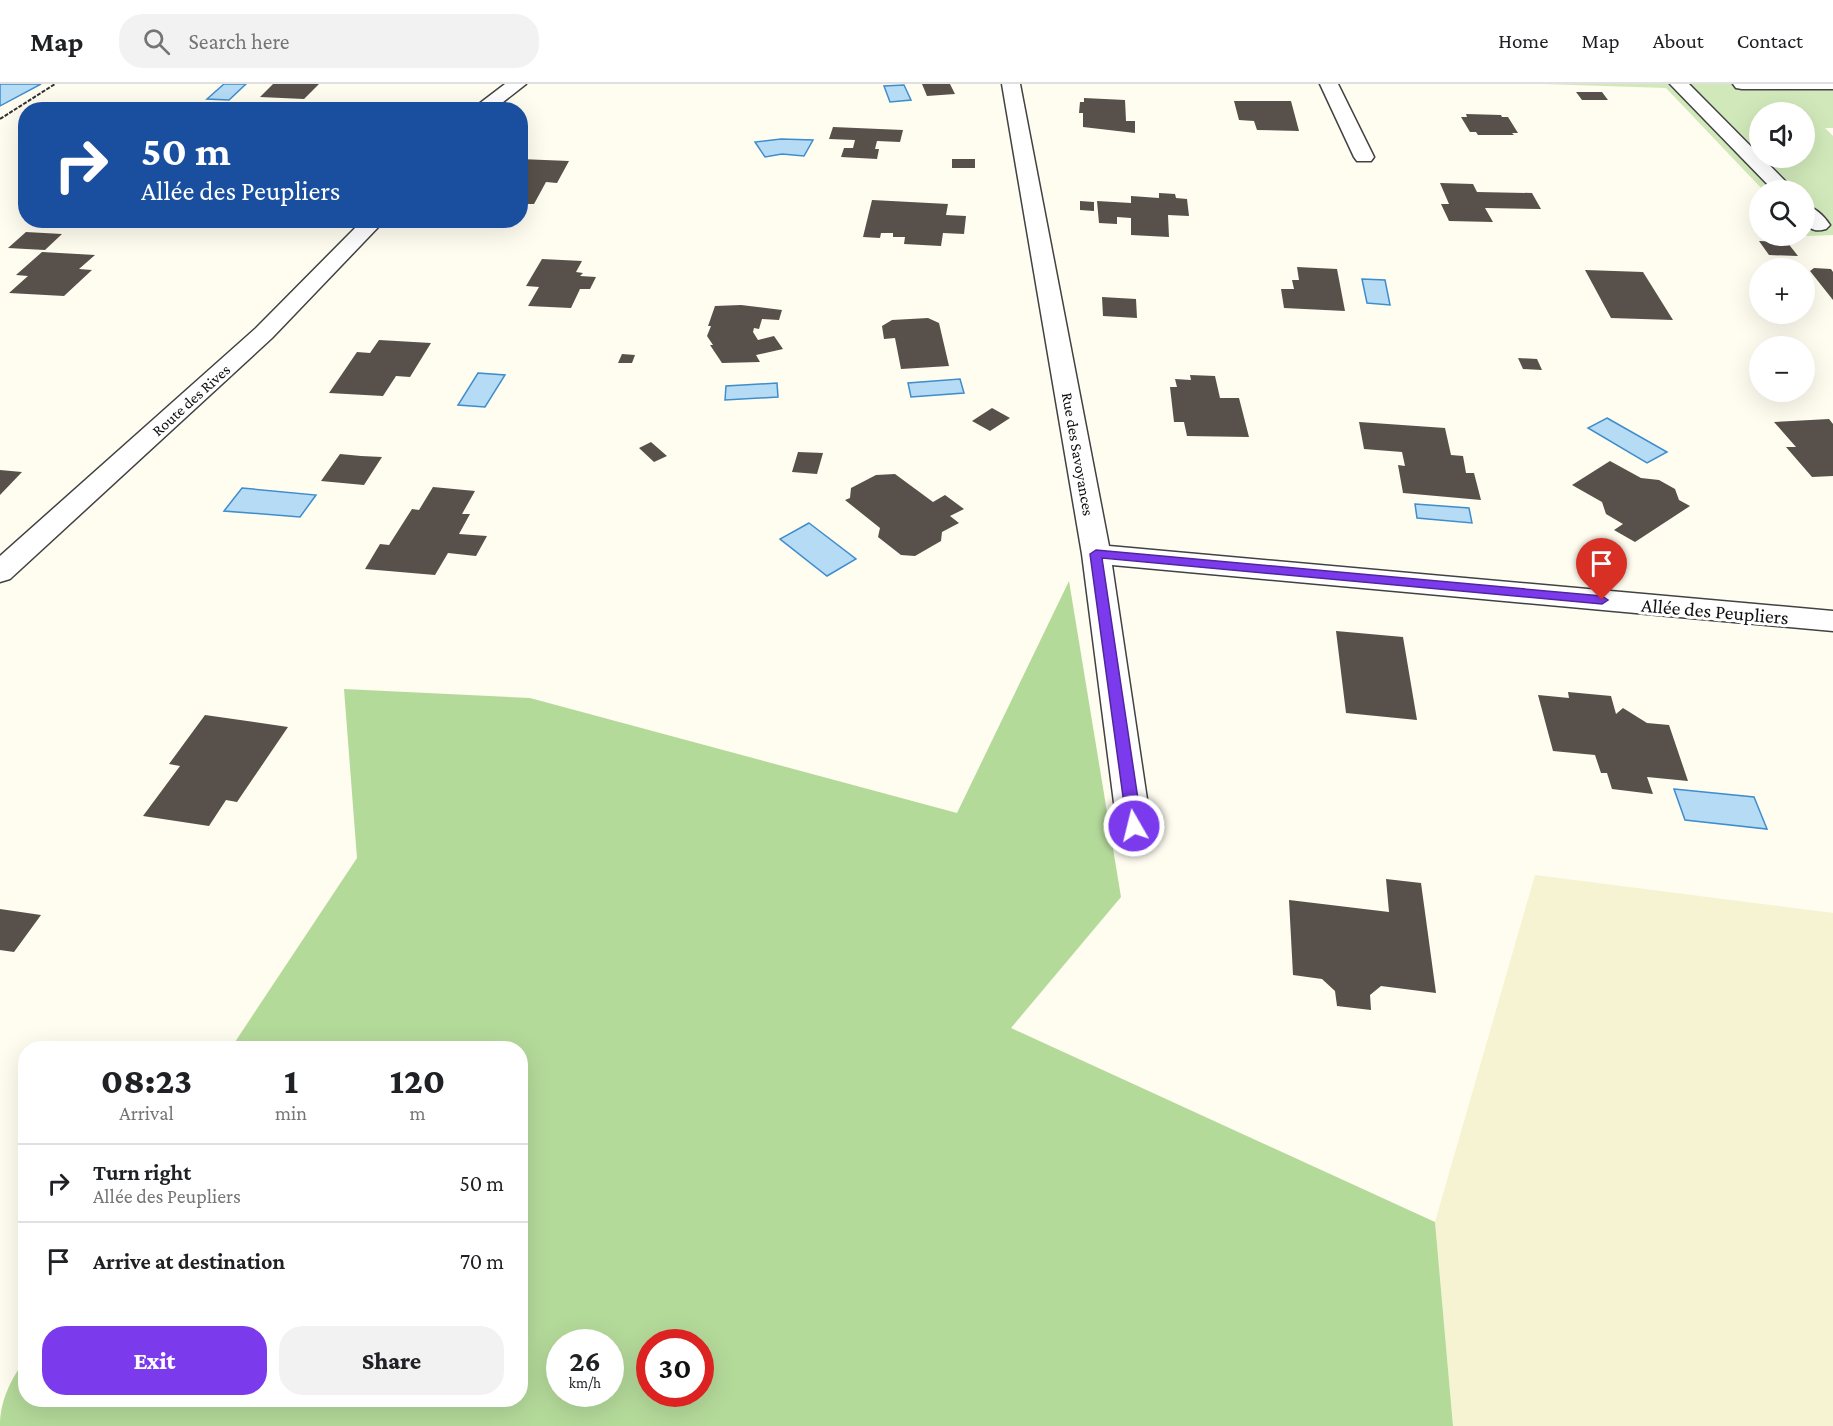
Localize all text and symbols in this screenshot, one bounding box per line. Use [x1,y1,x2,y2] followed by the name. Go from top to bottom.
[119,14,539,68] search box
[140,25,173,58] icon: search
[30,26,83,57] text: Map
[188,29,289,54] text: Search here
[1498,29,1548,53] text: Home
[1581,29,1620,53] text: Map
[1653,29,1704,53] text: About
[1737,29,1803,53] text: Contact
[1749,102,1815,402] map controls
[1749,102,1815,168] button: sound
[42,126,120,204] icon: right
[141,127,231,174] text: 50 m
[141,176,340,206] text: Allée des Peupliers
[1749,180,1815,246] button: search
[1749,258,1815,324] button: +
[1749,336,1815,402] button: −
[149,361,233,439] street label: Route des Rives
[1058,391,1097,517] street label: Rue des Savoyances
[1576,538,1627,600] pin
[1585,547,1618,580] icon: arrive
[1640,594,1790,629] street label: Allée des Peupliers
[1102,794,1166,858] position arrow
[101,1061,192,1101] text: 08:23
[284,1061,298,1101] text: 1
[390,1061,445,1101] text: 120
[119,1102,174,1124] text: Arrival
[275,1102,307,1124] text: min
[409,1102,426,1124] text: m
[93,1160,191,1185] text: Turn right
[42,1167,75,1200] icon: right
[459,1171,504,1196] text: 50 m
[93,1185,241,1207] text: Allée des Peupliers
[42,1245,75,1278] icon: arrive
[93,1249,285,1274] text: Arrive at destination
[460,1249,504,1274] text: 70 m
[42,1326,267,1395] button: Exit
[279,1326,504,1395] button: Share
[636,1329,714,1407] speed limit sign: 30
[569,1344,601,1377] text: 26
[569,1375,601,1391] text: km/h

